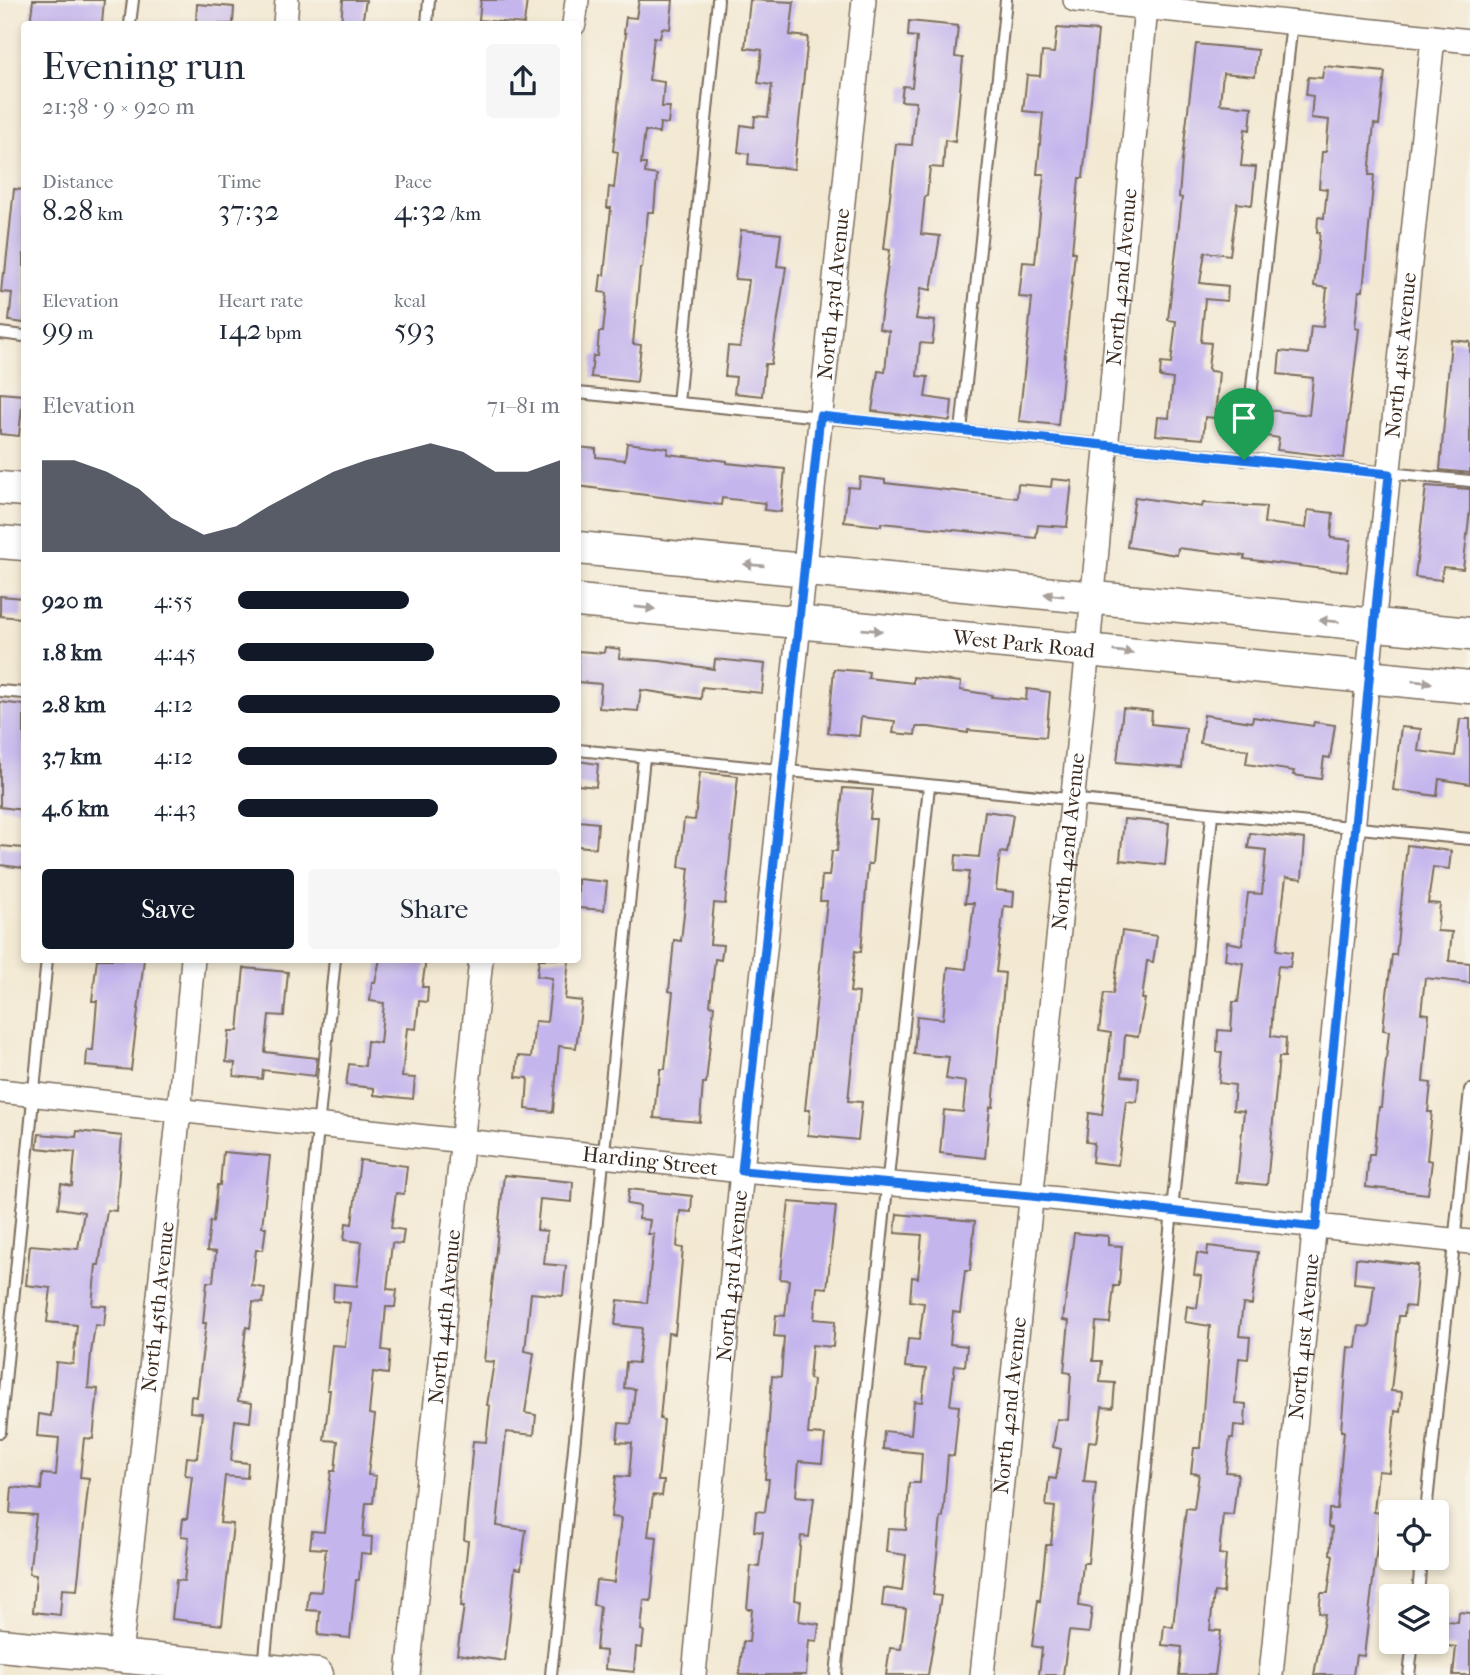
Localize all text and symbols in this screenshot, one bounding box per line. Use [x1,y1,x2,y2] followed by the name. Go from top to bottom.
[42,44,245,89] text: Evening run
[486,44,560,118] button: share
[42,93,195,120] text: 21:38 · 9 × 920 m
[42,171,113,193] text: Distance
[218,171,261,193] text: Time
[394,171,432,193] text: Pace
[1102,187,1142,367] street label: North 42nd Avenue
[42,193,93,228] text: 8.28
[218,193,280,228] text: 37:32
[394,193,447,228] text: 4:32
[93,203,123,225] text: km
[447,203,481,225] text: /km
[812,207,854,381] street label: North 43rd Avenue
[1380,271,1421,439] street label: North 41st Avenue
[42,290,119,312] text: Elevation
[218,290,303,312] text: Heart rate
[394,290,426,312] text: kcal
[42,312,73,347] text: 99
[218,312,262,347] text: 142
[394,312,435,347] text: 593
[73,322,93,344] text: m
[262,322,302,344] text: bpm
[1214,388,1274,460] pin
[42,392,135,419] text: Elevation
[487,392,560,419] text: 71–81 m
[1225,399,1263,437] icon: arrive
[743,559,765,570] one-way arrow
[42,587,103,614] text: 920 m
[154,587,193,614] text: 4:55
[1042,589,1064,600] one-way arrow
[635,602,657,613] one-way arrow
[1318,615,1340,626] one-way arrow
[861,625,883,636] one-way arrow
[951,625,1097,663] street label: West Park Road
[42,639,102,666] text: 1.8 km
[154,639,196,666] text: 4:45
[1112,647,1134,658] one-way arrow
[1411,677,1433,688] one-way arrow
[42,691,106,718] text: 2.8 km
[154,691,193,718] text: 4:12
[42,743,102,770] text: 3.7 km
[154,743,193,770] text: 4:12
[1047,752,1089,931] street label: North 42nd Avenue
[42,795,109,822] text: 4.6 km
[154,795,196,822] text: 4:43
[42,869,294,949] button: Save
[308,869,560,949] button: Share
[581,1142,720,1180] street label: Harding Street
[712,1189,752,1363] street label: North 43rd Avenue
[137,1220,179,1394] street label: North 45th Avenue
[424,1228,465,1405] street label: North 44th Avenue
[1284,1253,1324,1421] street label: North 41st Avenue
[989,1316,1031,1495] street label: North 42nd Avenue
[1379,1500,1449,1654] map controls
[1379,1500,1449,1570] button: locate
[1379,1584,1449,1654] button: layers

